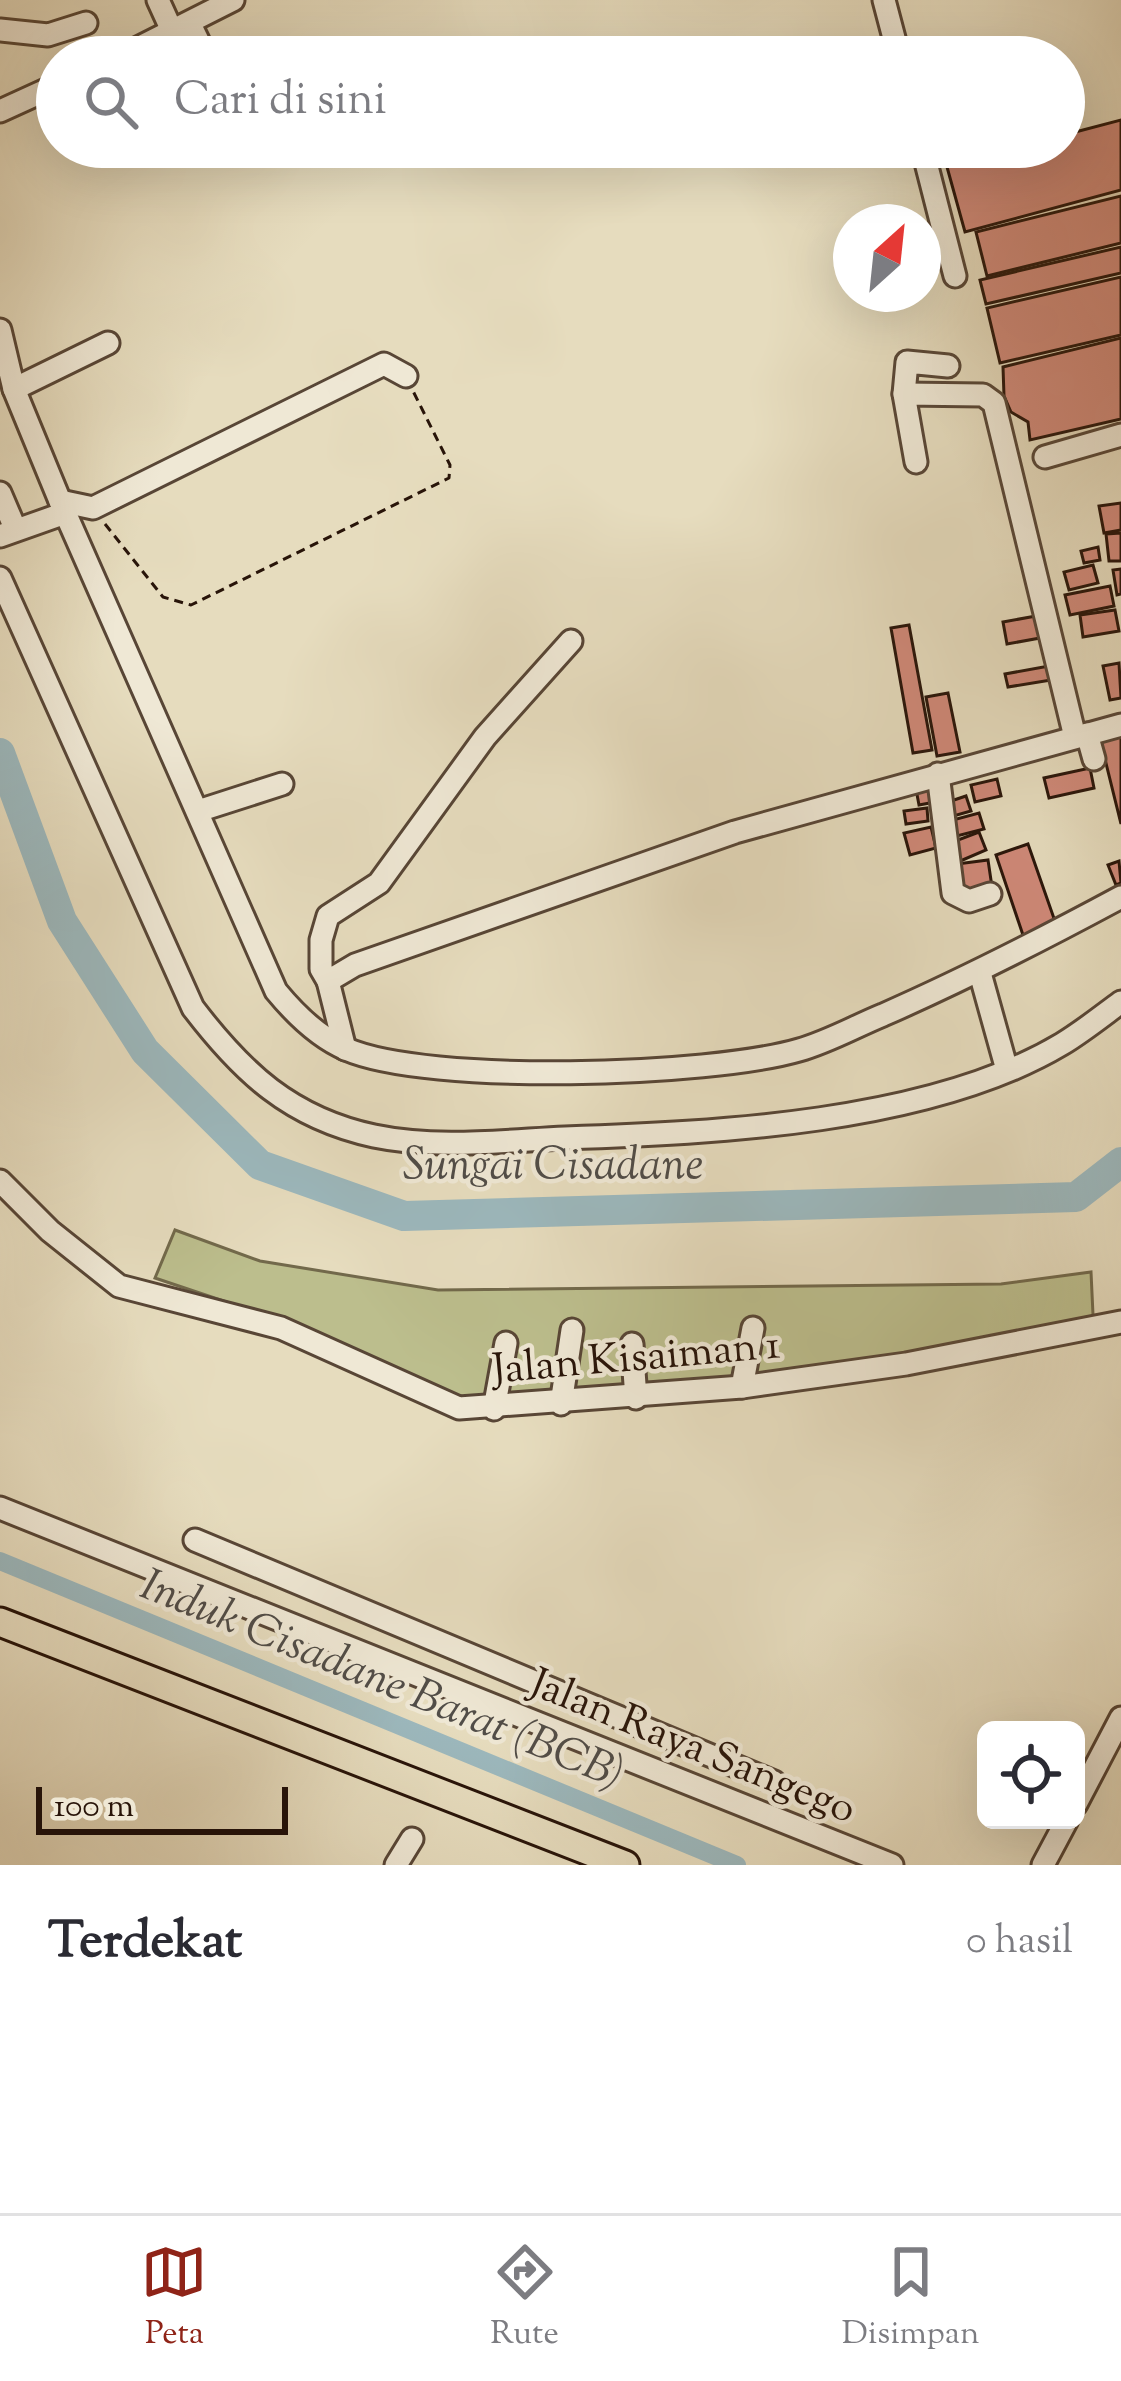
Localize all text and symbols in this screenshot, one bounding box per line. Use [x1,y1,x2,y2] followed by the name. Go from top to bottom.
[36,36,1085,168] search box
[78,69,144,135] icon: search
[174,70,387,135] text: Cari di sini
[833,204,941,312] north arrow
[403,1135,703,1200] water label: Sungai Cisadane
[488,1318,783,1403] street label: Jalan Kisaiman 1
[130,1555,632,1809] water label: Induk Cisadane Barat (BCB)
[518,1655,864,1841] street label: Jalan Raya Sangego
[977,1721,1085,1829] map controls
[977,1721,1085,1829] button: locate
[36,1781,288,1834] scale bar
[54,1784,134,1832] text: 100 m
[48,1907,242,1980] text: Terdekat
[966,1915,1073,1971] text: 0 hasil
[141,2239,207,2359] tab: Peta
[490,2239,559,2359] tab: Rute
[842,2239,980,2359] tab: Disimpan

